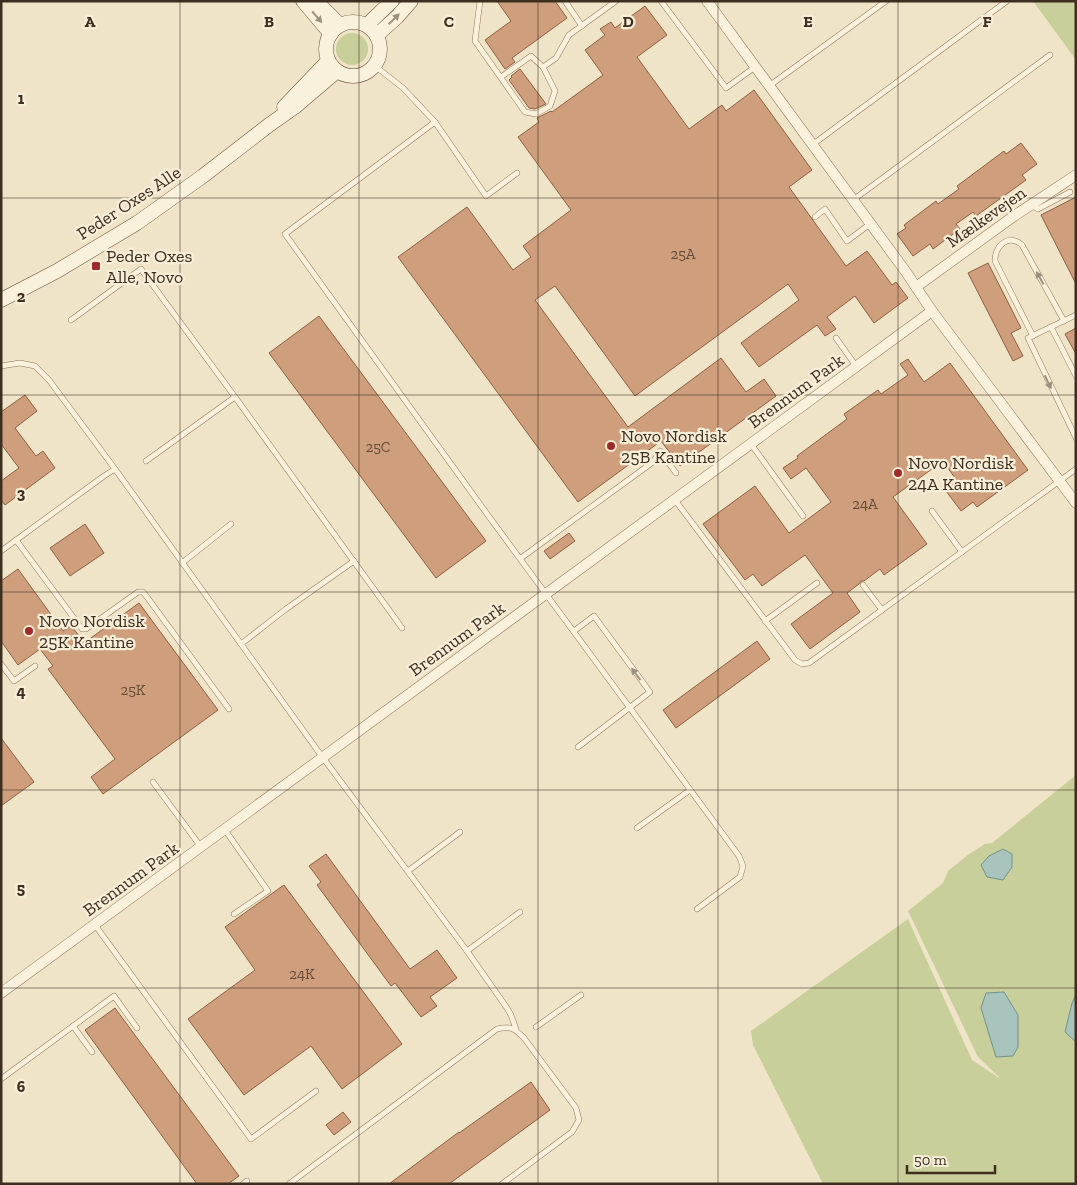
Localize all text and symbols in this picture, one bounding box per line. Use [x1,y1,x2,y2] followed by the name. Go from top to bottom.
[311,11,322,24] one-way arrow
[85,12,96,31] text: A
[264,12,274,31] text: B
[444,12,454,31] text: C
[622,12,634,31] text: D
[803,12,813,31] text: E
[982,12,992,31] text: F
[388,13,400,25] one-way arrow
[18,89,25,108] text: 1
[73,161,185,245] street label: Peder Oxes Alle
[942,181,1031,252] street label: Mælkevejen
[106,245,193,288] place label: Peder Oxes Alle, Novo
[670,245,696,263] house number: 25A
[90,260,102,272] marker: Peder Oxes Alle, Novo
[1036,272,1045,285] one-way arrow
[17,287,26,306] text: 2
[744,349,849,433] street label: Brennum Park
[1044,375,1053,390] one-way arrow
[621,425,727,468] place label: Novo Nordisk 25B Kantine
[365,438,391,456] house number: 25C
[605,440,617,452] marker: Novo Nordisk 25B Kantine
[908,452,1014,495] place label: Novo Nordisk 24A Kantine
[892,467,904,479] marker: Novo Nordisk 24A Kantine
[17,484,26,503] text: 3
[852,495,878,513] house number: 24A
[405,597,510,681] street label: Brennum Park
[39,610,145,653] place label: Novo Nordisk 25K Kantine
[23,625,35,637] marker: Novo Nordisk 25K Kantine
[631,668,642,681] one-way arrow
[120,681,146,699] house number: 25K
[16,682,26,701] text: 4
[79,837,184,921] street label: Brennum Park
[17,879,25,898] text: 5
[289,965,315,983] house number: 24K
[17,1077,26,1096] text: 6
[907,1142,994,1174] scale bar
[914,1151,947,1169] text: 50 m

